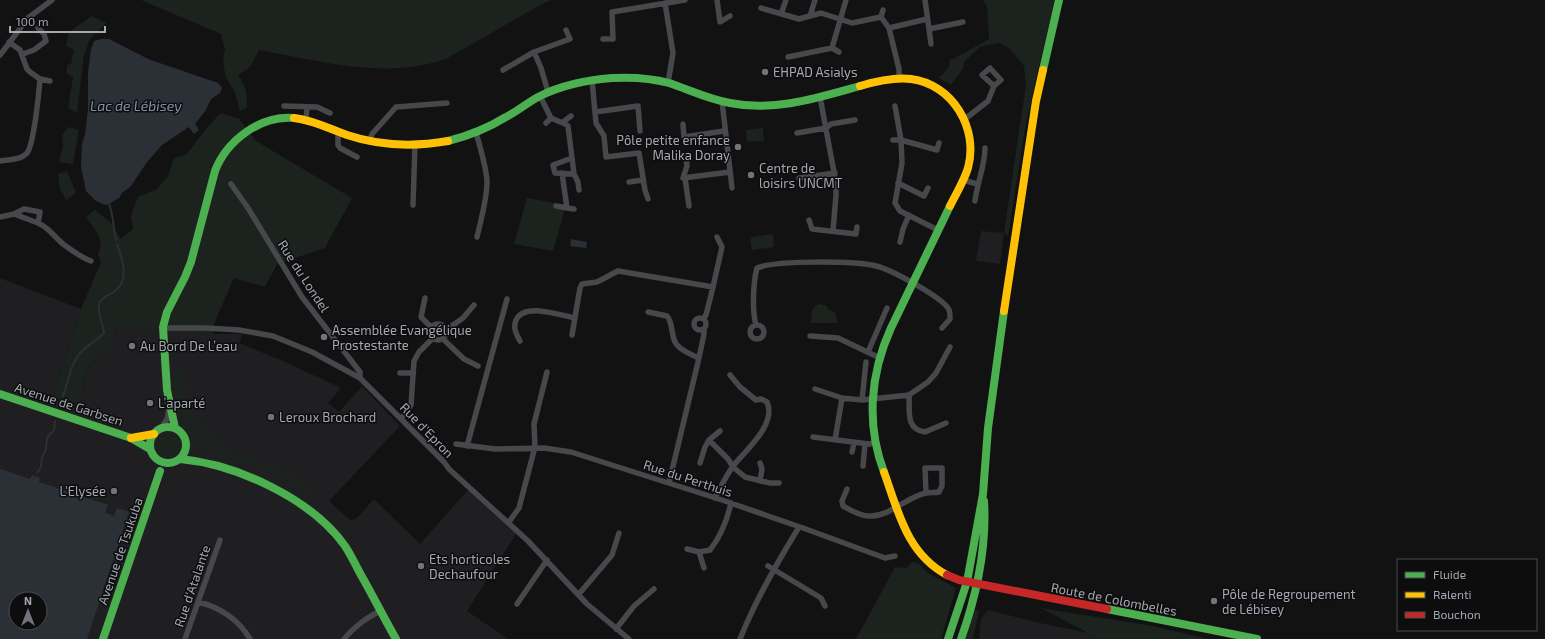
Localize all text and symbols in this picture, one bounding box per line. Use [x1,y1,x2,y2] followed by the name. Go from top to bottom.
[10,8,105,34] scale bar
[16,14,48,28] text: 100 m
[773,64,858,80] place label: EHPAD Asialys
[760,67,770,77] marker: EHPAD Asialys
[90,97,182,114] water label: Lac de Lébisey
[616,132,730,163] place label: Pôle petite enfance Malika Doray
[733,142,743,152] marker: Pôle petite enfance Malika Doray
[759,160,843,191] place label: Centre de loisirs UNCMT
[746,170,756,180] marker: Centre de loisirs UNCMT
[275,237,333,315] street label: Rue du Londel
[332,322,472,353] place label: Assemblée Evangélique Prostestante
[319,332,329,342] marker: Assemblée Evangélique Prostestante
[140,338,237,354] place label: Au Bord De L’eau
[127,341,137,351] marker: Au Bord De L’eau
[13,379,125,429] street label: Avenue de Garbsen
[158,395,205,411] place label: L’aparté
[145,398,155,408] marker: L’aparté
[397,399,457,461] street label: Rue d'Epron
[279,409,376,425] place label: Leroux Brochard
[266,412,276,422] marker: Leroux Brochard
[641,456,735,500] street label: Rue du Perthuis
[59,483,106,499] place label: L'Elysée
[109,486,119,496] marker: L'Elysée
[94,495,146,607] street label: Avenue de Tsukuba
[171,543,213,629] street label: Rue d'Atalante
[429,551,510,582] place label: Ets horticoles Dechaufour
[1397,559,1537,631] legend
[416,561,426,571] marker: Ets horticoles Dechaufour
[1433,567,1466,581] text: Fluide
[1050,579,1178,619] street label: Route de Colombelles
[1222,586,1356,617] place label: Pôle de Regroupement de Lébisey
[1433,587,1472,601] text: Ralenti
[8,591,48,631] north arrow
[24,594,32,607] text: N
[1209,596,1219,606] marker: Pôle de Regroupement de Lébisey
[1433,607,1481,621] text: Bouchon

